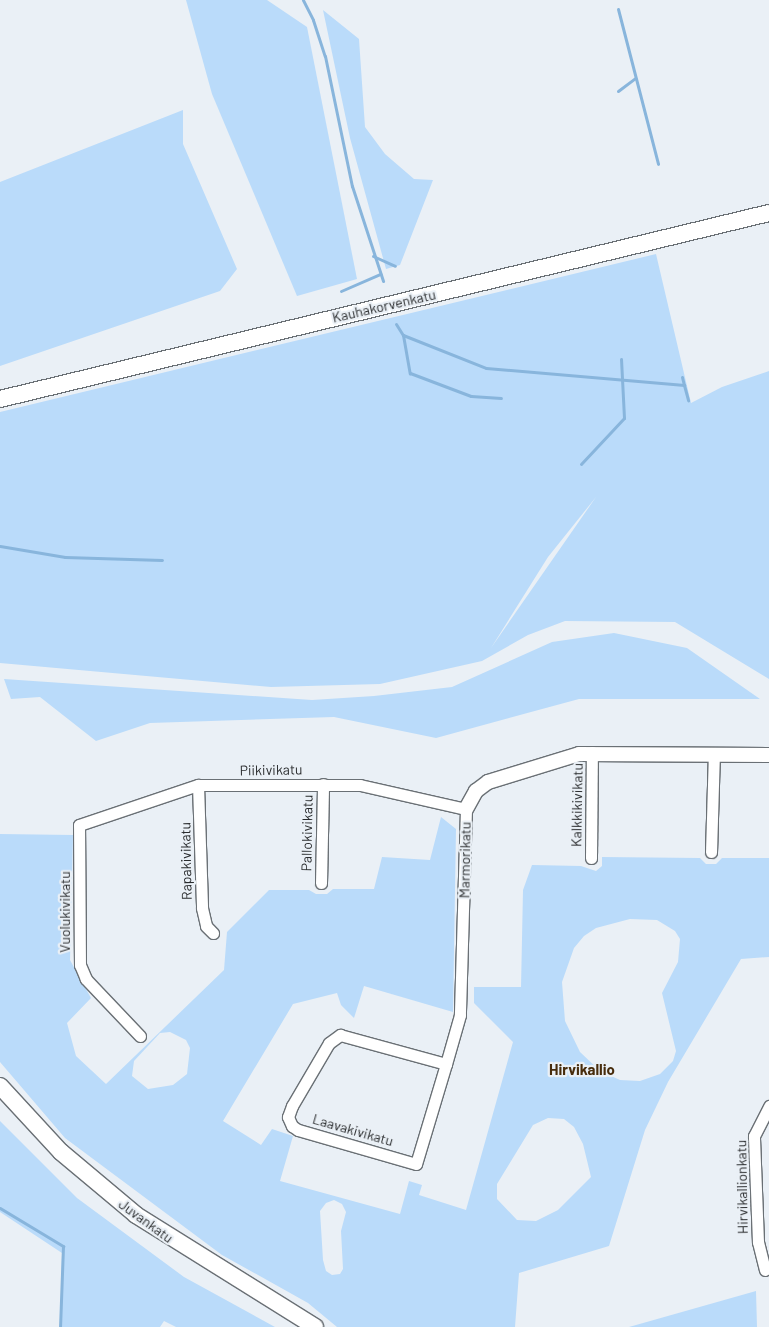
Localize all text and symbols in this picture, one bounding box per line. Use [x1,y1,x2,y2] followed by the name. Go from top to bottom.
[331,286,437,326] street label: Kauhakorvenkatu
[239,761,303,779] street label: Piikivikatu
[568,763,586,847] street label: Kalkkikivikatu
[298,794,316,872] street label: Pallokivikatu
[177,822,195,900] street label: Rapakivikatu
[456,822,474,898] street label: Marmorikatu
[57,871,73,953] street label: Vuolukivikatu
[549,1061,615,1079] district label: Hirvikallio
[311,1110,395,1150] street label: Laavakivikatu
[733,1140,751,1234] street label: Hirvikallionkatu
[115,1196,177,1246] street label: Juvankatu

